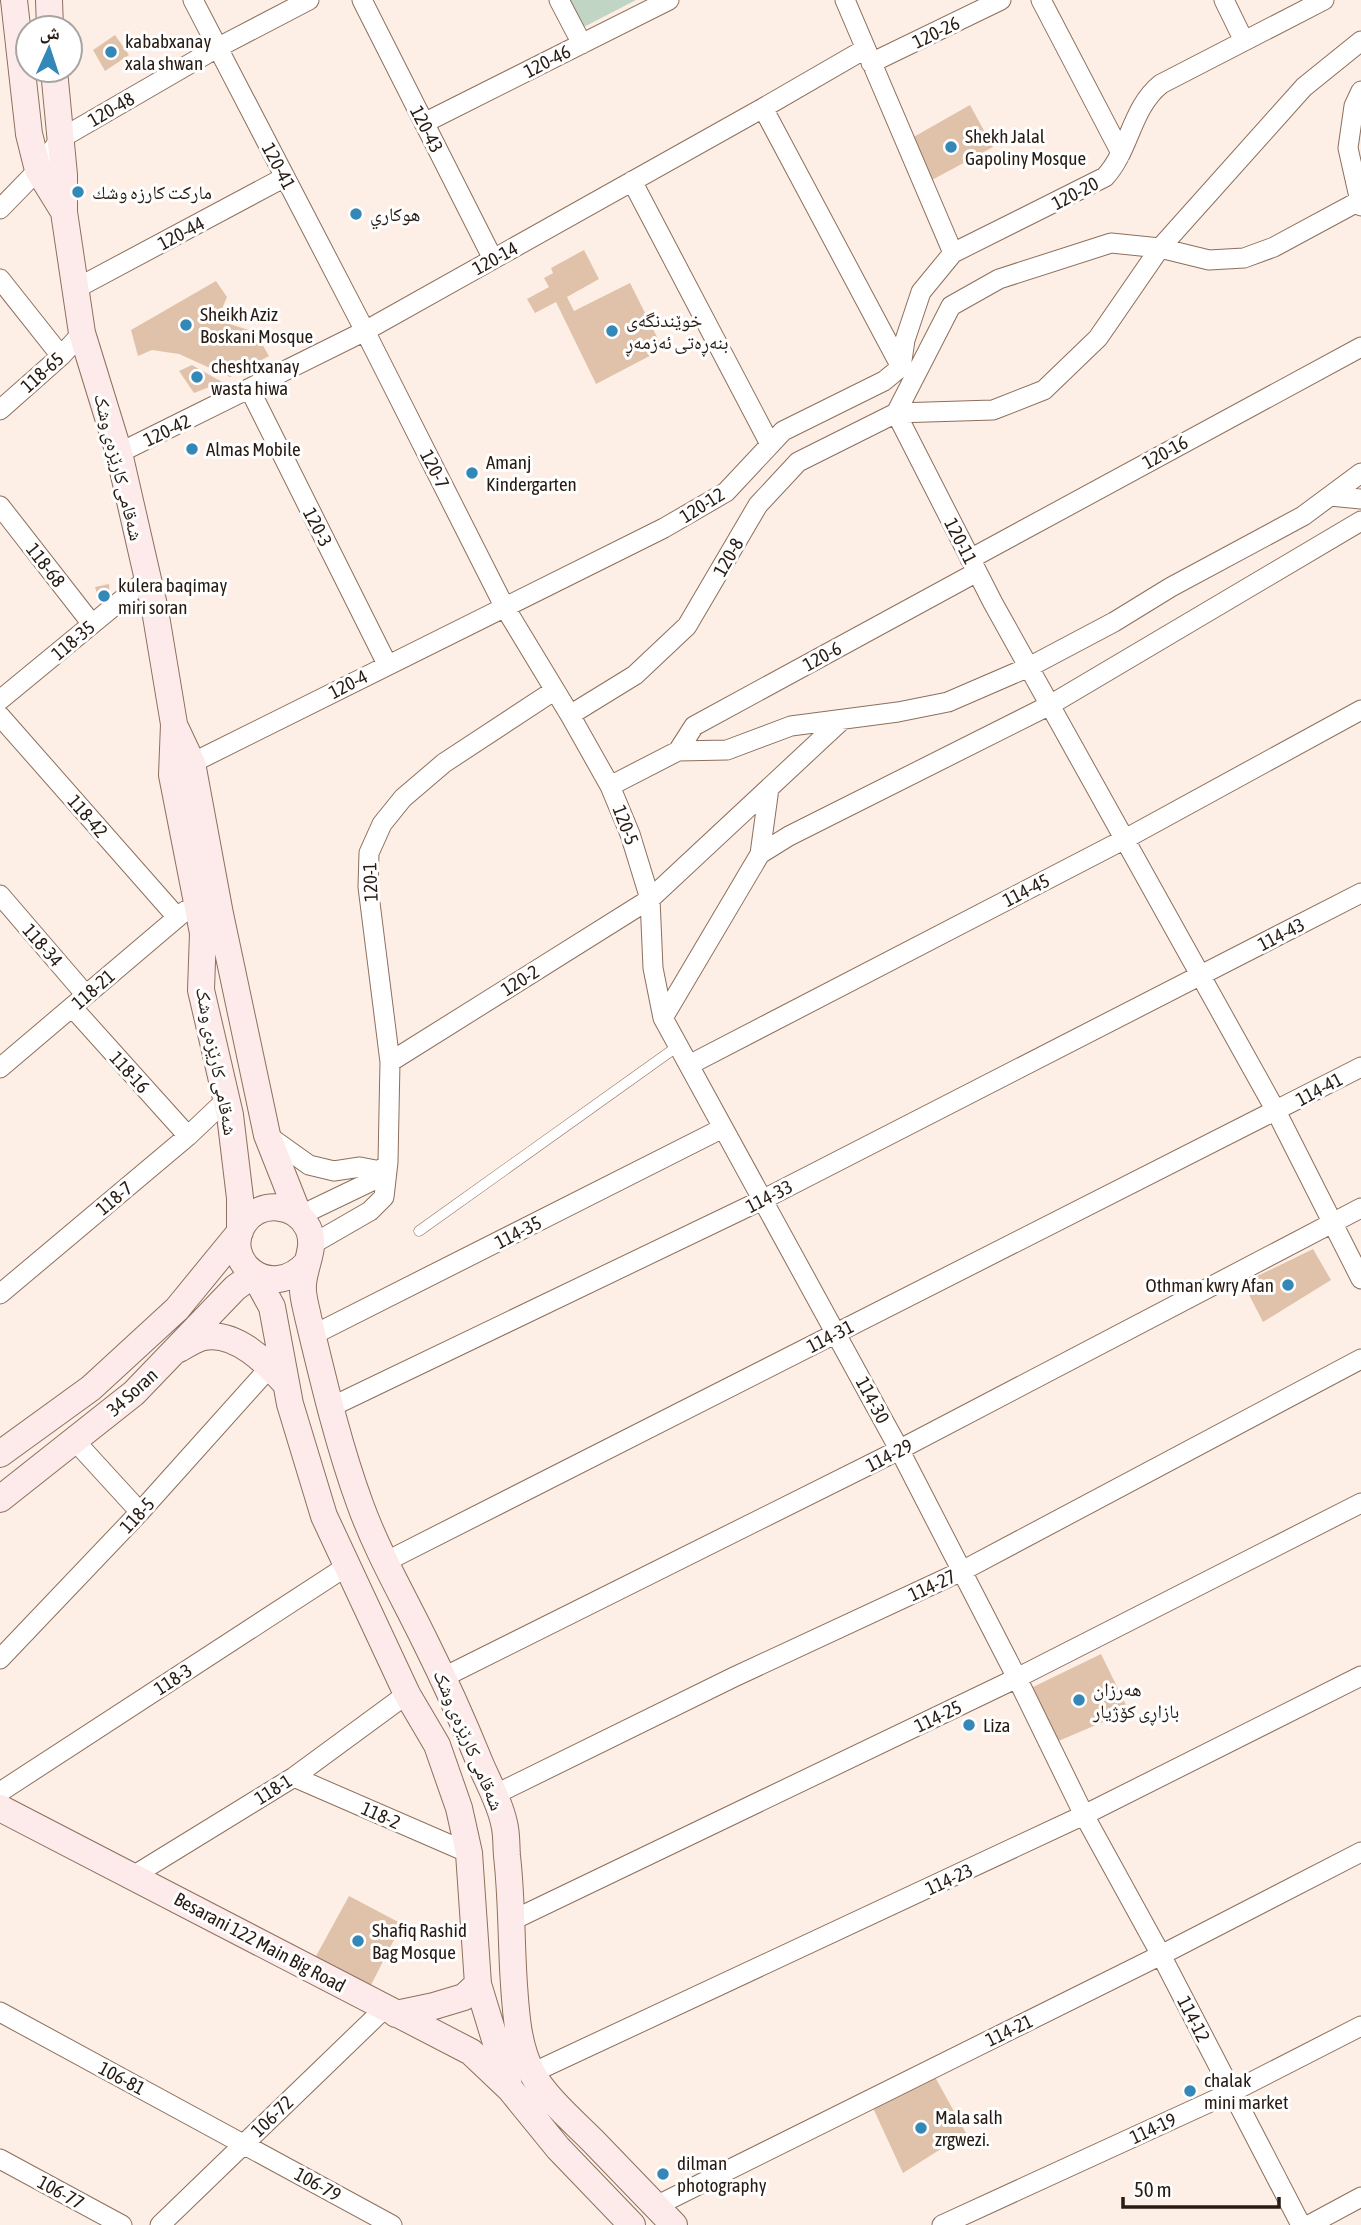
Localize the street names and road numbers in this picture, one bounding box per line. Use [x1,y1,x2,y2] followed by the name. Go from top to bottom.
[909,11,963,53] street label: 120-26
[520,40,574,82] street label: 120-46
[84,87,138,131] street label: 120-48
[406,102,448,156] street label: 120-43
[258,139,300,193] street label: 120-41
[1048,172,1102,214] street label: 120-20
[154,212,208,254] street label: 120-44
[468,237,522,279] street label: 120-14
[16,347,68,397] street label: 118-65
[89,391,148,543] street label: شەقامی کارێزەی وشک
[140,409,194,451] street label: 120-42
[1138,431,1192,473] street label: 120-16
[416,446,454,492] street label: 120-7
[676,483,728,527] street label: 120-12
[299,504,337,550] street label: 120-3
[940,514,982,568] street label: 120-11
[708,534,748,580] street label: 120-8
[22,539,70,591] street label: 118-68
[47,616,99,664] street label: 118-35
[799,637,845,675] street label: 120-6
[325,665,371,703] street label: 120-4
[63,790,113,842] street label: 118-42
[608,802,644,848] street label: 120-5
[358,862,382,902] street label: 120-1
[999,869,1053,911] street label: 114-45
[1254,913,1308,955] street label: 114-43
[18,919,68,971] street label: 118-34
[497,960,543,1000] street label: 120-2
[67,964,119,1014] street label: 118-21
[191,985,242,1137] street label: شەقامی کارێزەی وشک
[106,1047,154,1097] street label: 118-16
[1292,1068,1346,1110] street label: 114-41
[742,1175,796,1217] street label: 114-33
[91,1177,137,1219] street label: 118-7
[491,1211,545,1253] street label: 114-35
[803,1315,857,1357] street label: 114-31
[102,1364,162,1420] street label: 34 Soran
[852,1373,894,1427] street label: 114-30
[862,1434,916,1476] street label: 114-29
[115,1493,159,1537] street label: 118-5
[905,1565,959,1605] street label: 114-27
[150,1659,196,1699] street label: 118-3
[429,1666,509,1814] street label: شەقامی کارێزەی وشک
[911,1695,965,1737] street label: 114-25
[250,1769,296,1809] street label: 118-1
[358,1797,404,1833] street label: 118-2
[922,1859,976,1899] street label: 114-23
[171,1887,349,1997] street label: Besarani 122 Main Big Road
[1173,1992,1215,2046] street label: 114-12
[982,2009,1036,2051] street label: 114-21
[95,2057,149,2099] street label: 106-81
[247,2091,297,2141] street label: 106-72
[1126,2108,1180,2148] street label: 114-19
[291,2162,345,2206] street label: 106-79
[34,2170,88,2214] street label: 106-77

